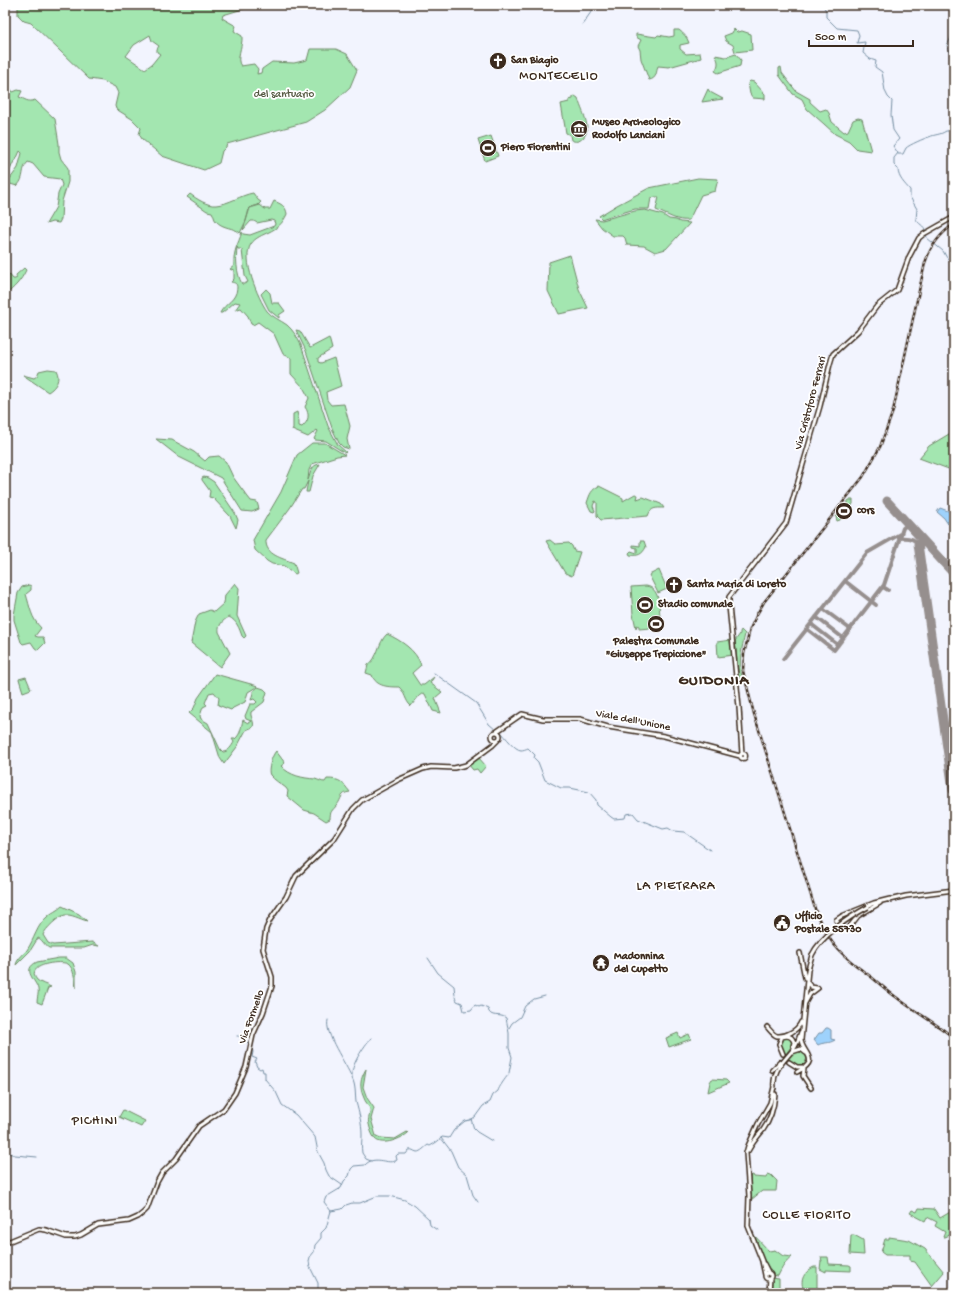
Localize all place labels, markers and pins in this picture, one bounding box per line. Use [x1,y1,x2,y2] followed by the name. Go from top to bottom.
[488,51,508,71] church icon: San Biagio
[511,55,559,68] place label: San Biagio
[591,117,681,142] place label: Museo Archeologico Rodolfo Lanciani
[569,119,589,139] museum icon: Museo Archeologico Rodolfo Lanciani
[478,138,498,158] sports icon: Piero Fiorentini
[500,141,571,154] place label: Piero Fiorentini
[834,501,854,521] sports icon: cors
[857,505,875,517] place label: cors
[664,575,684,595] church icon: Santa Maria di Loreto
[687,578,787,591] place label: Santa Maria di Loreto
[635,595,655,615] sports icon: Stadio comunale
[658,598,734,611] place label: Stadio comunale
[646,614,666,634] sports icon: Palestra Comunale "Giuseppe Trepiccione"
[606,635,706,661] place label: Palestra Comunale "Giuseppe Trepiccione"
[794,910,862,936] place label: Ufficio Postale 55730
[772,913,792,933] public building icon: Ufficio Postale 55730
[614,951,668,976] place label: Madonnina del Cupetto
[591,953,611,973] temple icon: Madonnina del Cupetto

